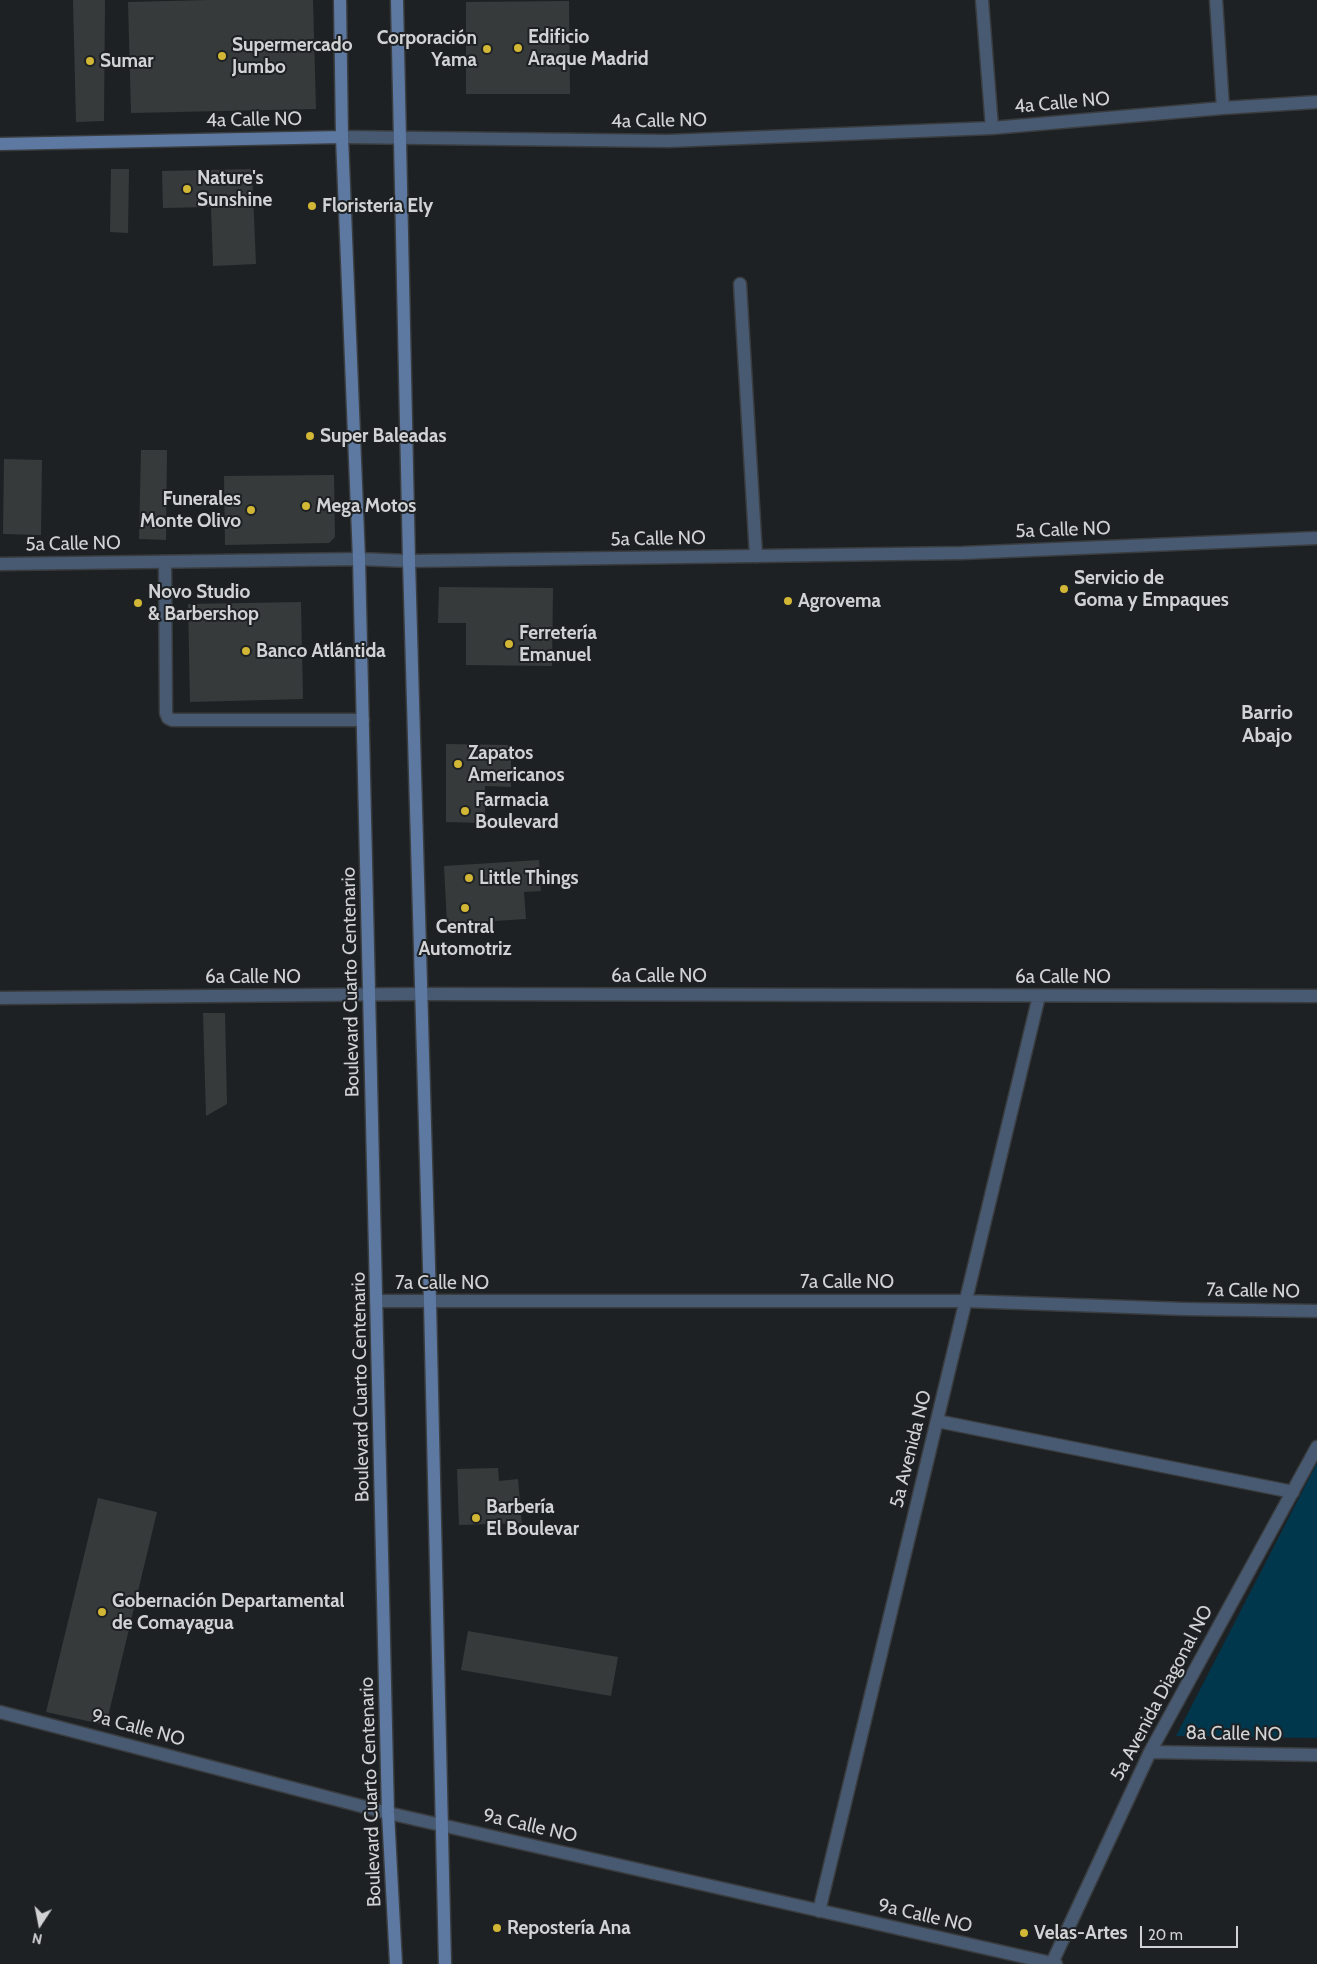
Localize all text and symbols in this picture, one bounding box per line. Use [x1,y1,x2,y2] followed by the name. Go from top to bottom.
[528,26,649,70] place label: Edificio Araque Madrid
[377,27,477,71] place label: Corporación Yama
[232,34,352,78] place label: Supermercado Jumbo
[512,42,524,54] marker: Edificio Araque Madrid
[481,43,493,55] marker: Corporación Yama
[100,50,154,72] place label: Sumar
[216,50,228,62] marker: Supermercado Jumbo
[84,55,96,67] marker: Sumar
[1013,87,1111,119] street label: 4a Calle NO
[206,108,302,132] street label: 4a Calle NO
[611,109,707,133] street label: 4a Calle NO
[197,167,272,211] place label: Nature's Sunshine
[181,183,193,195] marker: Nature's Sunshine
[322,195,433,217] place label: Floristería Ely
[306,200,318,212] marker: Floristería Ely
[320,425,446,447] place label: Super Baleadas
[304,430,316,442] marker: Super Baleadas
[140,488,241,532] place label: Funerales Monte Olivo
[316,495,416,517] place label: Mega Motos
[300,500,312,512] marker: Mega Motos
[245,504,257,516] marker: Funerales Monte Olivo
[1015,517,1111,543] street label: 5a Calle NO
[610,527,706,551] street label: 5a Calle NO
[25,532,121,556] street label: 5a Calle NO
[1074,567,1229,611] place label: Servicio de Goma y Empaques
[148,581,259,625] place label: Novo Studio & Barbershop
[1058,583,1070,595] marker: Servicio de Goma y Empaques
[798,590,881,612] place label: Agrovema
[782,595,794,607] marker: Agrovema
[132,597,144,609] marker: Novo Studio & Barbershop
[519,622,597,666] place label: Ferretería Emanuel
[503,638,515,650] marker: Ferretería Emanuel
[256,640,386,662] place label: Banco Atlántida
[240,645,252,657] marker: Banco Atlántida
[1241,701,1293,748] district label: Barrio Abajo
[468,742,564,786] place label: Zapatos Americanos
[452,758,464,770] marker: Zapatos Americanos
[475,789,559,833] place label: Farmacia Boulevard
[459,805,471,817] marker: Farmacia Boulevard
[338,867,364,1097] street label: Boulevard Cuarto Centenario
[479,867,579,889] place label: Little Things
[463,872,475,884] marker: Little Things
[459,902,471,914] marker: Central Automotriz
[419,916,511,960] place label: Central Automotriz
[611,965,707,987] street label: 6a Calle NO
[205,966,301,988] street label: 6a Calle NO
[1015,966,1111,988] street label: 6a Calle NO
[800,1271,894,1293] street label: 7a Calle NO
[348,1272,374,1502] street label: Boulevard Cuarto Centenario
[395,1272,489,1294] street label: 7a Calle NO
[1206,1279,1300,1303] street label: 7a Calle NO
[885,1388,937,1510] street label: 5a Avenida NO
[486,1496,579,1540] place label: Barbería El Boulevar
[470,1512,482,1524] marker: Barbería El Boulevar
[112,1590,345,1634] place label: Gobernación Departamental de Comayagua
[1106,1601,1218,1785] street label: 5a Avenida Diagonal NO
[96,1606,108,1618] marker: Gobernación Departamental de Comayagua
[356,1677,386,1907] street label: Boulevard Cuarto Centenario
[89,1705,187,1751] street label: 9a Calle NO
[1186,1722,1282,1746] street label: 8a Calle NO
[481,1804,579,1848] street label: 9a Calle NO
[876,1894,974,1938] street label: 9a Calle NO
[15,1899,65,1949] north arrow
[1142,1916,1240,1948] scale bar
[507,1917,631,1939] place label: Repostería Ana
[491,1922,503,1934] marker: Repostería Ana
[1034,1922,1128,1944] place label: Velas-Artes
[1148,1926,1183,1944] text: 20 m
[1018,1927,1030,1939] marker: Velas-Artes
[31,1929,44,1949] text: N

